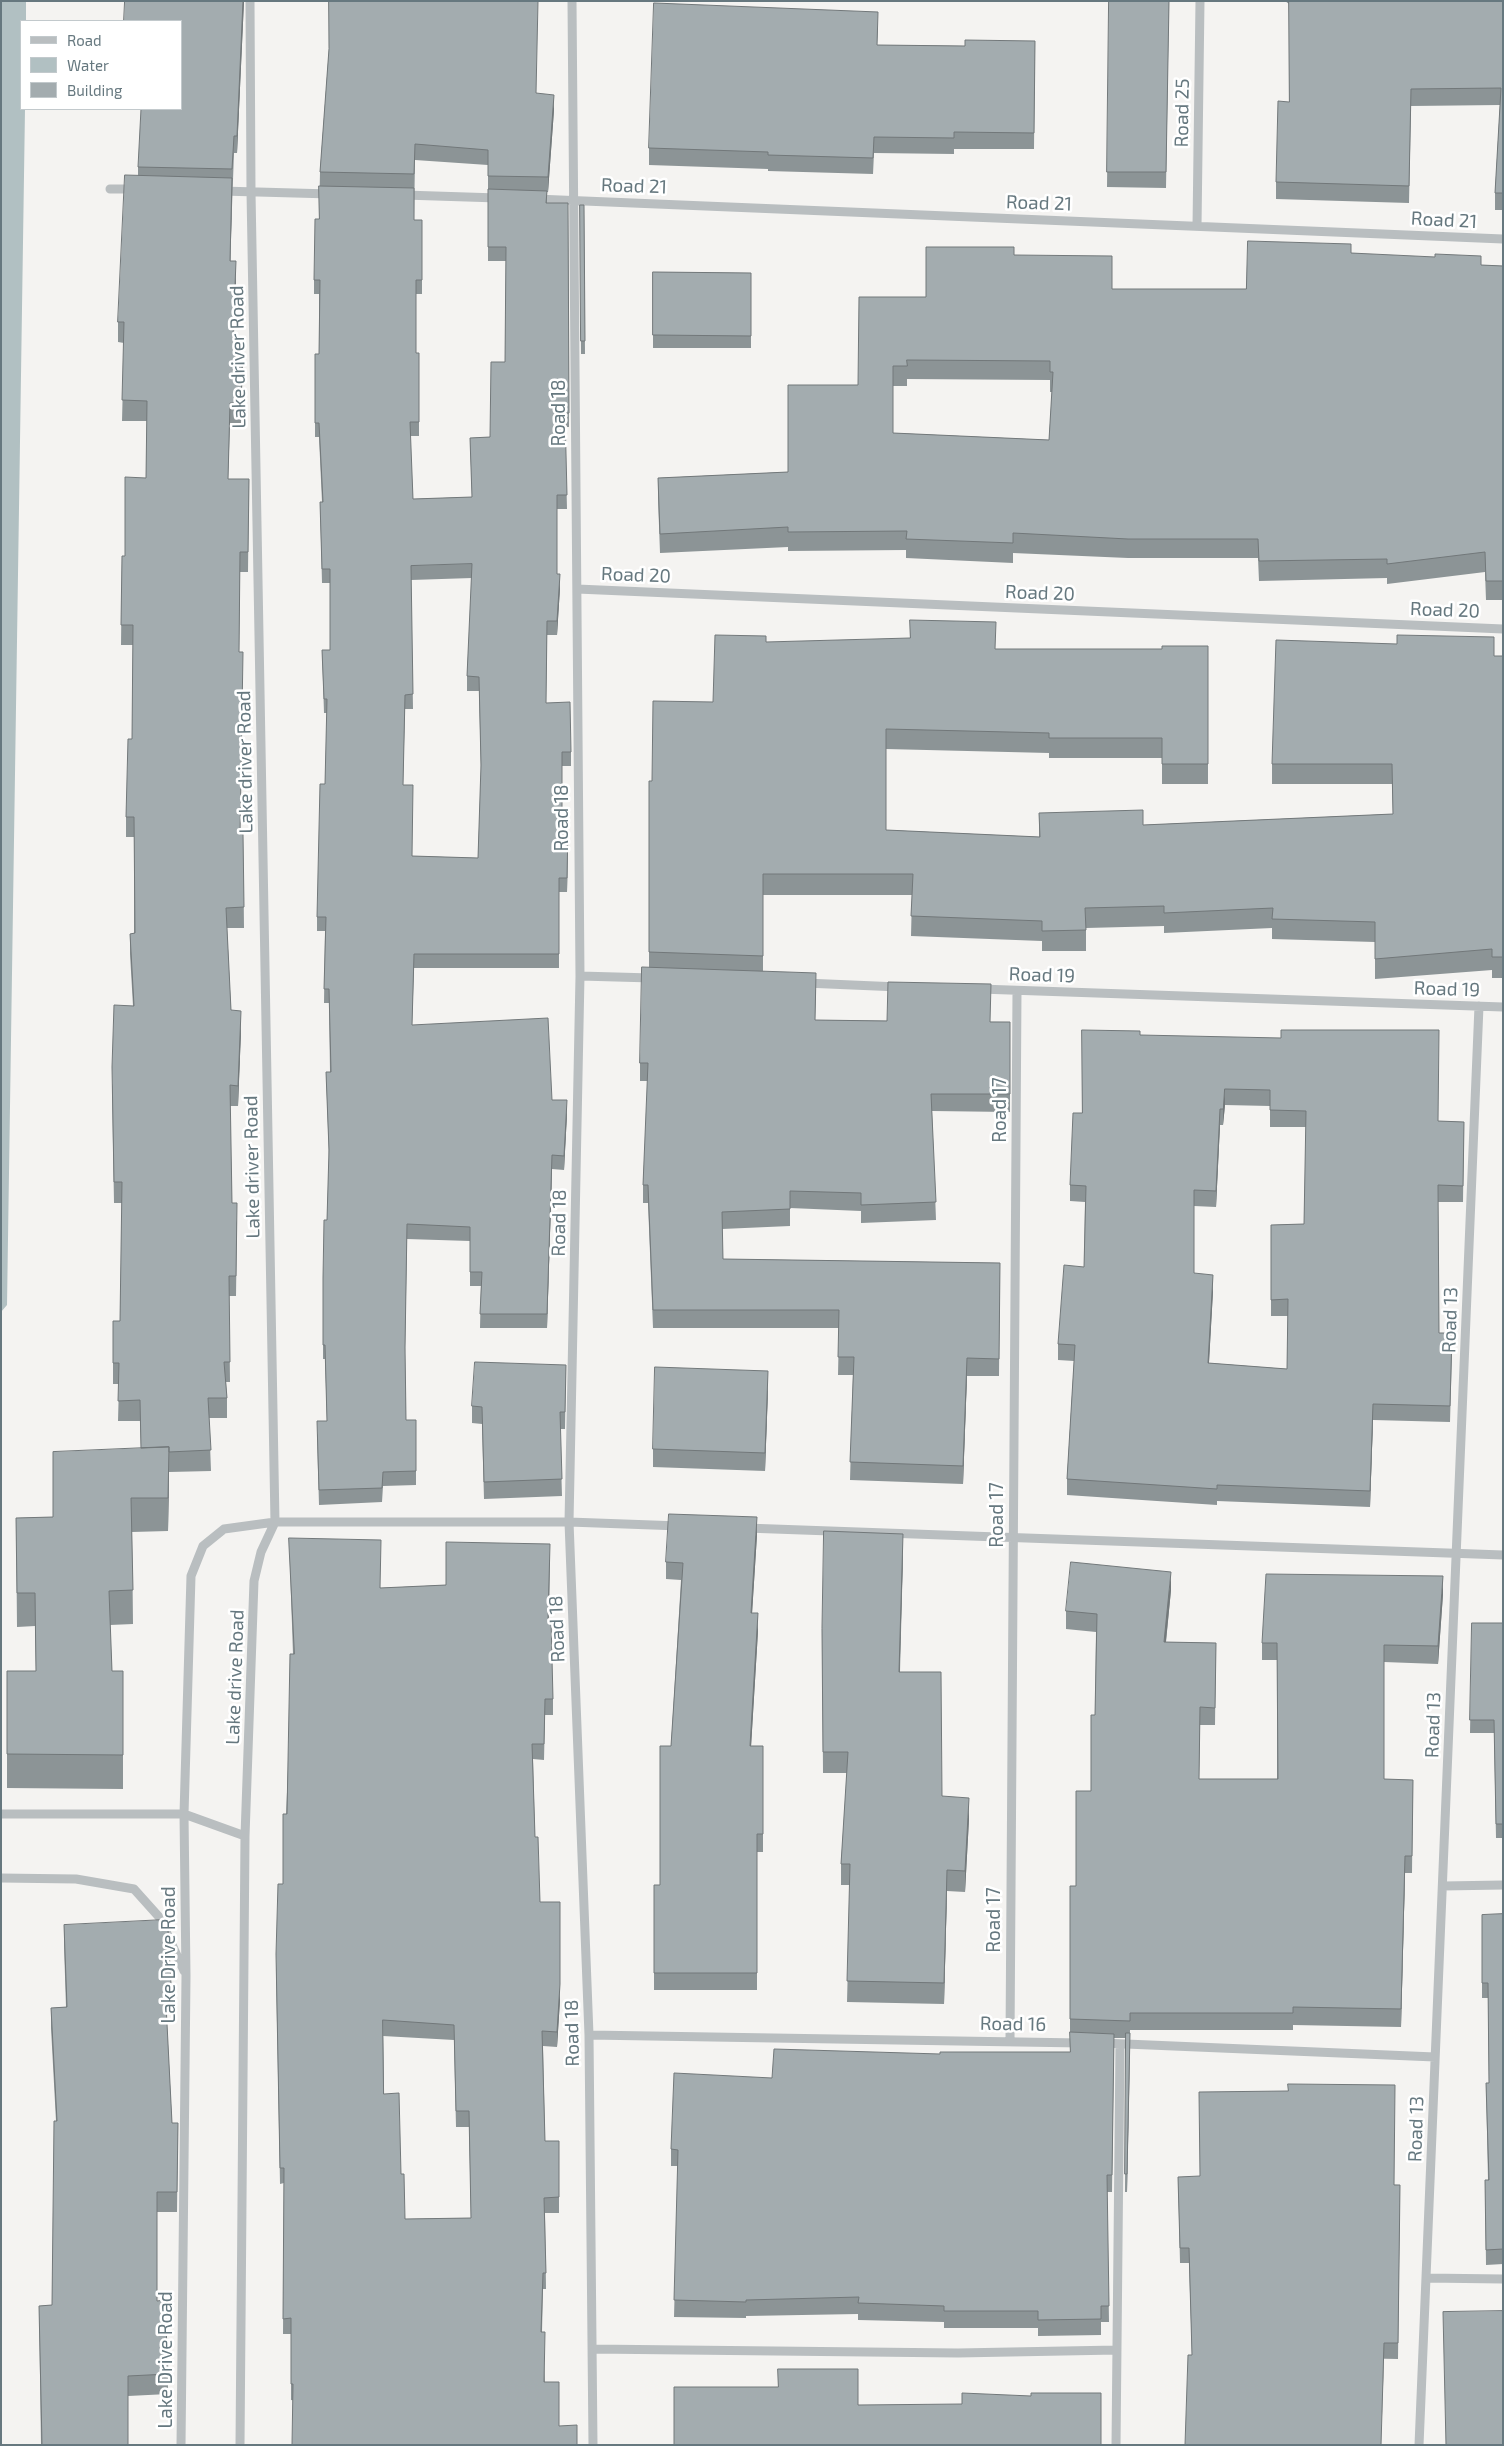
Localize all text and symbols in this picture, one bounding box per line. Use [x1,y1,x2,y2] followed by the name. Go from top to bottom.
[20,20,182,110] legend
[67,31,102,49] text: Road
[67,56,109,74] text: Water
[1170,78,1194,148] street label: Road 25
[67,81,122,99] text: Building
[601,173,667,199] street label: Road 21
[1006,190,1072,216] street label: Road 21
[1410,207,1478,233] street label: Road 21
[225,285,251,429] street label: Lake driver Road
[548,379,570,447] street label: Road 18
[601,562,671,588] street label: Road 20
[1005,580,1075,606] street label: Road 20
[1410,597,1480,623] street label: Road 20
[232,690,258,834] street label: Lake driver Road
[551,784,573,852] street label: Road 18
[1008,962,1076,988] street label: Road 19
[1413,976,1481,1002] street label: Road 19
[989,1077,1011,1143] street label: Road 17
[239,1095,265,1239] street label: Lake driver Road
[547,1189,571,1257] street label: Road 18
[1437,1287,1463,1353] street label: Road 13
[986,1482,1008,1548] street label: Road 17
[544,1595,570,1663] street label: Road 18
[221,1609,249,1745] street label: Lake drive Road
[1420,1692,1446,1758] street label: Road 13
[158,1886,180,2024] street label: Lake Drive Road
[983,1887,1005,1953] street label: Road 17
[560,1999,584,2067] street label: Road 18
[980,2012,1046,2036] street label: Road 16
[1403,2096,1429,2162] street label: Road 13
[155,2291,177,2429] street label: Lake Drive Road

